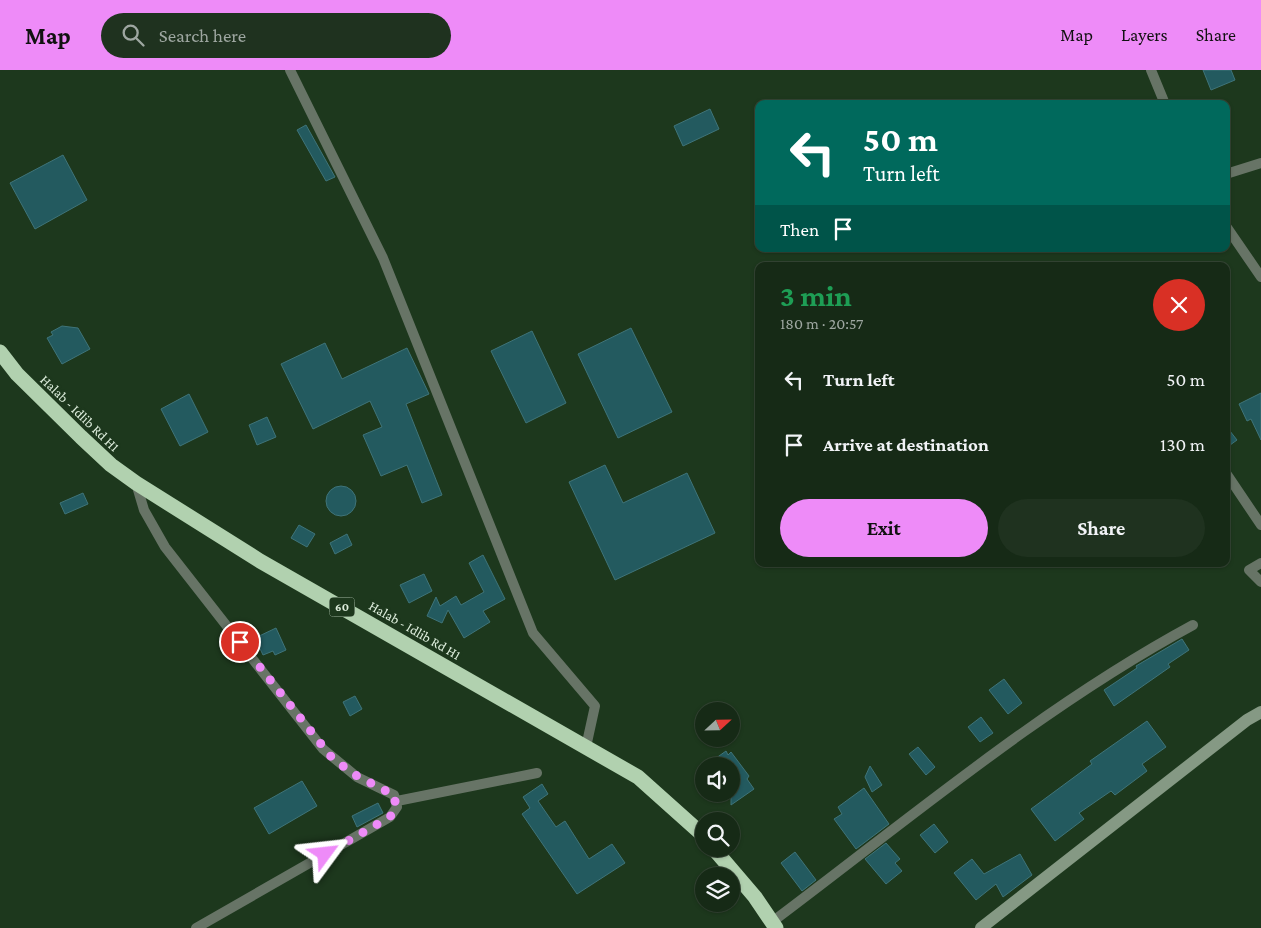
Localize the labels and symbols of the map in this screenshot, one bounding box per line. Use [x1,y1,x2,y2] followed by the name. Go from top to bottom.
[37,371,123,455] street label: Halab - Idlib Rd H1
[366,597,464,663] street label: Halab - Idlib Rd H1
[330,598,354,616] road number: 60
[219,621,261,663] pin
[695,702,740,748] north arrow
[298,827,350,879] position arrow

